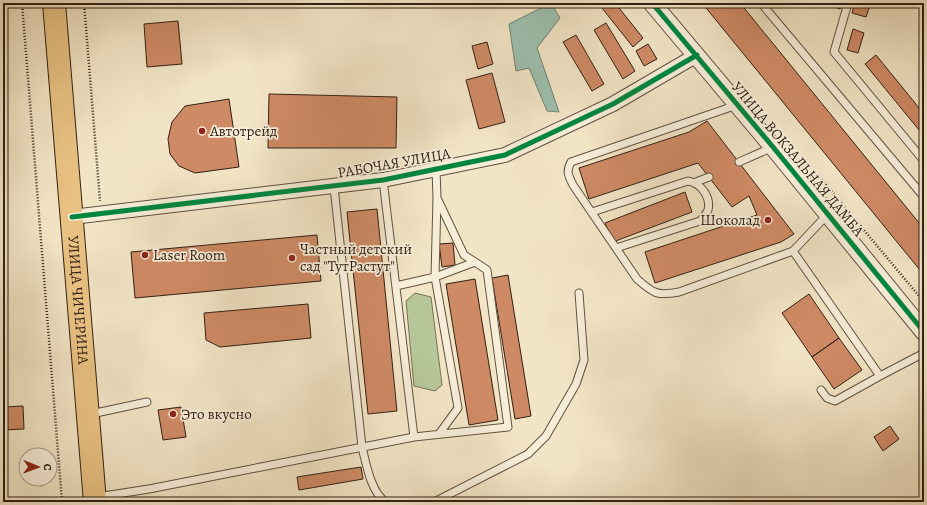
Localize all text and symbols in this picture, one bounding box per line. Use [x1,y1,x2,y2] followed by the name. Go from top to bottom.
[727,77,869,241] street label: УЛИЦА ВОКЗАЛЬНАЯ ДАМБА
[209,121,277,141] place label: Автотрейд
[197,126,207,136] marker: Автотрейд
[336,143,452,183] street label: РАБОЧАЯ УЛИЦА
[700,210,760,230] place label: Шоколад
[763,215,773,225] marker: Шоколад
[63,235,94,365] street label: УЛИЦА ЧИЧЕРИНА
[300,239,412,276] place label: Частный детский сад "ТутРастут"
[153,245,226,265] place label: Laser Room
[140,250,150,260] marker: Laser Room
[287,253,297,263] marker: Частный детский сад "ТутРастут"
[181,404,252,424] place label: Это вкусно
[168,409,178,419] marker: Это вкусно
[18,447,58,487] north arrow
[40,464,55,471] text: С

